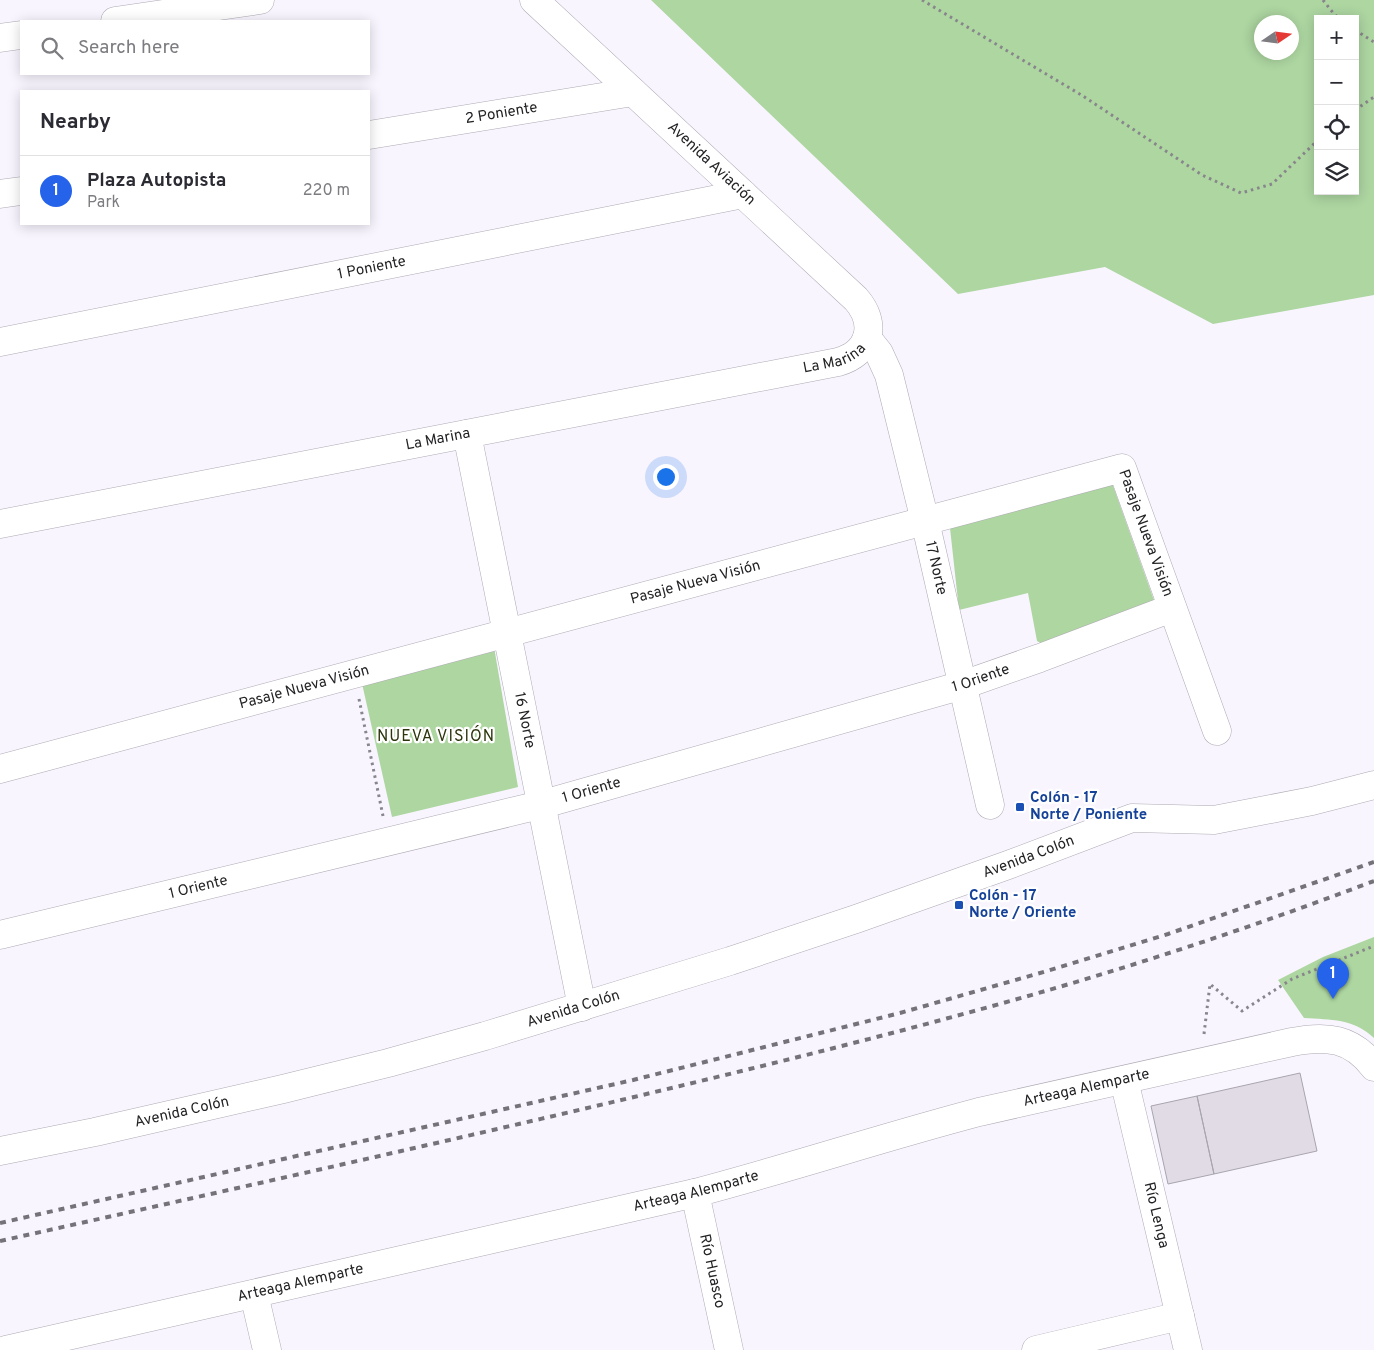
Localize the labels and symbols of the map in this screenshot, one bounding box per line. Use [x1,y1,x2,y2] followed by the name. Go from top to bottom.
[1254,15,1299,60] north arrow
[464,98,539,129] street label: 2 Poniente
[663,118,759,210] street label: Avenida Aviación
[336,252,408,284] street label: 1 Poniente
[802,340,870,378] street label: La Marina
[404,424,472,455] street label: La Marina
[653,464,679,490] your location
[1114,467,1177,599] street label: Pasaje Nueva Visión
[920,539,951,597] street label: 17 Norte
[628,556,763,609] street label: Pasaje Nueva Visión
[950,660,1012,697] street label: 1 Oriente
[237,661,371,714] street label: Pasaje Nueva Visión
[510,691,539,750] street label: 16 Norte
[377,725,495,747] district label: NUEVA VISIÓN
[560,773,623,808] street label: 1 Oriente
[1030,789,1147,825] place label: Colón - 17 Norte / Poniente
[1014,801,1026,813] marker: Colón - 17 Norte / Poniente
[980,831,1077,883] street label: Avenida Colón
[167,871,230,903] street label: 1 Oriente
[969,887,1076,923] place label: Colón - 17 Norte / Oriente
[953,899,965,911] marker: Colón - 17 Norte / Oriente
[1317,958,1349,999] pin: 1
[525,986,622,1032] street label: Avenida Colón
[1021,1065,1151,1111] street label: Arteaga Alemparte
[133,1092,231,1132] street label: Avenida Colón
[631,1166,761,1216] street label: Arteaga Alemparte
[1139,1180,1173,1250] street label: Río Lenga
[695,1232,729,1310] street label: Río Huasco
[235,1259,365,1306] street label: Arteaga Alemparte

